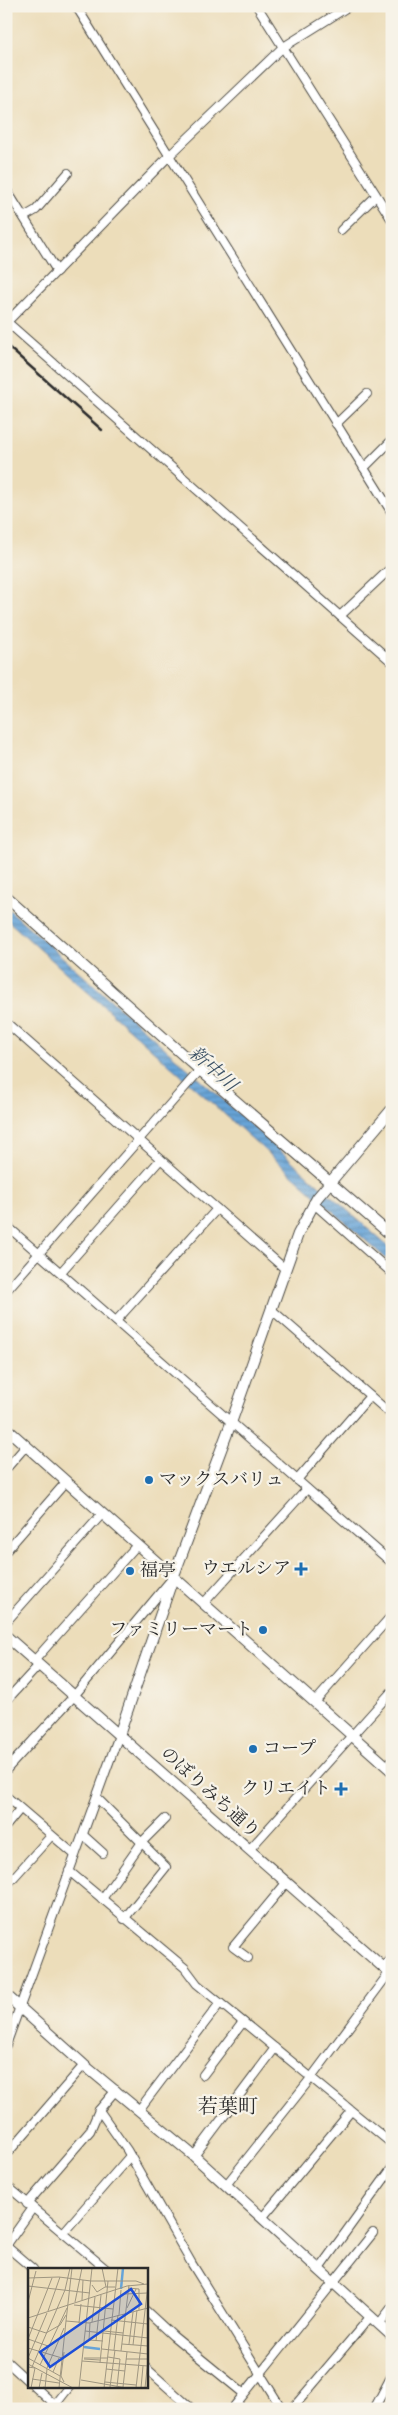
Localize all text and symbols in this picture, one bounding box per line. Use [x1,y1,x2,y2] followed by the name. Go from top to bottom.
[184,1042,242,1097] water label: 新中川
[159,1471,284,1489] place label: マックスバリュ
[143,1474,155,1486] marker: マックスバリュ
[140,1560,176,1580] place label: 福亭
[201,1560,291,1578] place label: ウエルシア
[295,1563,307,1575] marker: ウエルシア
[124,1565,136,1577] marker: 福亭
[109,1621,253,1639] place label: ファミリーマート
[257,1624,269,1636] marker: ファミリーマート
[263,1739,316,1758] place label: コープ
[157,1743,264,1842] street label: のぼりみち通り
[247,1743,259,1755] marker: コープ
[241,1780,331,1798] place label: クリエイト
[335,1783,347,1795] marker: クリエイト
[198,2096,258,2118] district label: 若葉町
[28,2268,148,2388] inset map

